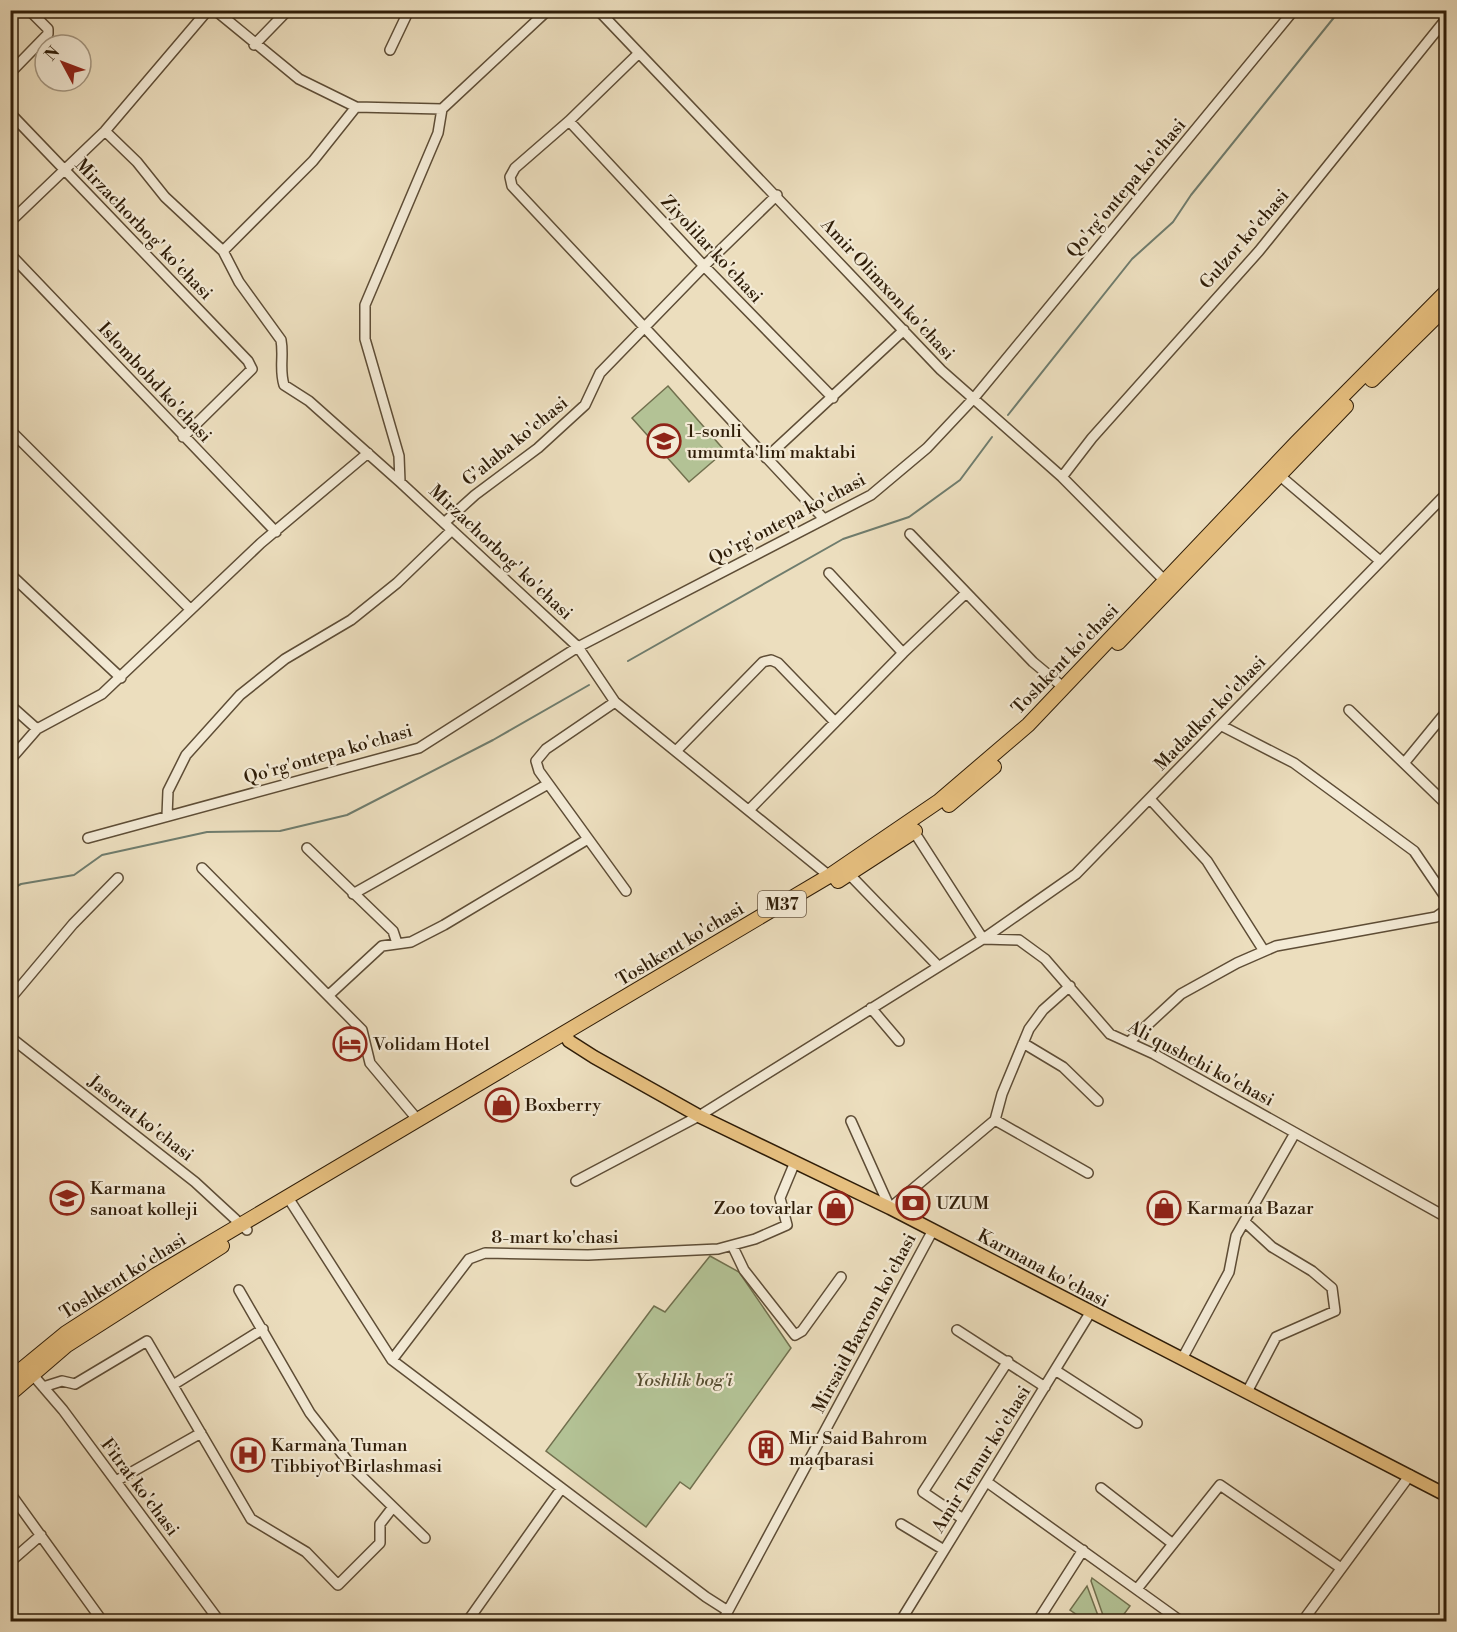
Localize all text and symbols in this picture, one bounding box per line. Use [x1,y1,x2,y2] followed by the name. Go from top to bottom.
[33,33,93,93] north arrow
[41,42,64,65] text: N
[1061,114,1191,263] street label: Qo'rg'ontepa ko'chasi
[70,154,217,305] street label: Mirzachorbog' ko'chasi
[1195,185,1294,294] street label: Gulzor ko'chasi
[656,191,768,308] street label: Ziyolilar ko'chasi
[815,213,959,365] street label: Amir Olimxon ko'chasi
[93,317,216,447] street label: Islombobd ko'chasi
[458,392,573,491] street label: G'alaba ko'chasi
[687,420,856,464] place label: 1-sonli umumta'lim maktabi
[646,423,682,459] school or university icon: 1-sonli umumta'lim maktabi
[705,468,870,571] street label: Qo'rg'ontepa ko'chasi
[424,480,577,625] street label: Mirzachorbog' ko'chasi
[1007,599,1124,719] street label: Toshkent ko'chasi
[1150,651,1271,776] street label: Madadkor ko'chasi
[241,719,415,790] street label: Qo'rg'ontepa ko'chasi
[758,891,806,917] road number: M37
[612,897,748,992] street label: Toshkent ko'chasi
[1123,1015,1278,1112] street label: Ali qushchi ko'chasi
[332,1026,368,1062] hotel icon: Volidam Hotel
[372,1033,490,1056] place label: Volidam Hotel
[83,1069,198,1167] street label: Jasorat ko'chasi
[484,1087,520,1123] shop icon: Boxberry
[524,1094,601,1117] place label: Boxberry
[90,1177,198,1221] place label: Karmana sanoat kolleji
[49,1180,85,1216] school or university icon: Karmana sanoat kolleji
[895,1185,931,1221] bank icon: UZUM
[818,1190,854,1226] shop icon: Zoo tovarlar
[1146,1190,1182,1226] shop icon: Karmana Bazar
[936,1192,989,1215] place label: UZUM
[714,1197,813,1220] place label: Zoo tovarlar
[1187,1197,1314,1220] place label: Karmana Bazar
[973,1224,1112,1313] street label: Karmana ko'chasi
[491,1226,619,1249] street label: 8-mart ko'chasi
[56,1228,191,1325] street label: Toshkent ko'chasi
[807,1229,922,1417] street label: Mirsaid Baxrom ko'chasi
[635,1369,733,1392] park label: Yoshlik bog'i
[926,1381,1036,1538] street label: Amir Temur ko'chasi
[789,1427,928,1471] place label: Mir Said Bahrom maqbarasi
[748,1430,784,1466] building icon: Mir Said Bahrom maqbarasi
[95,1434,184,1541] street label: Fitrat ko'chasi
[271,1434,442,1478] place label: Karmana Tuman Tibbiyot Birlashmasi
[230,1437,266,1473] hospital icon: Karmana Tuman Tibbiyot Birlashmasi

